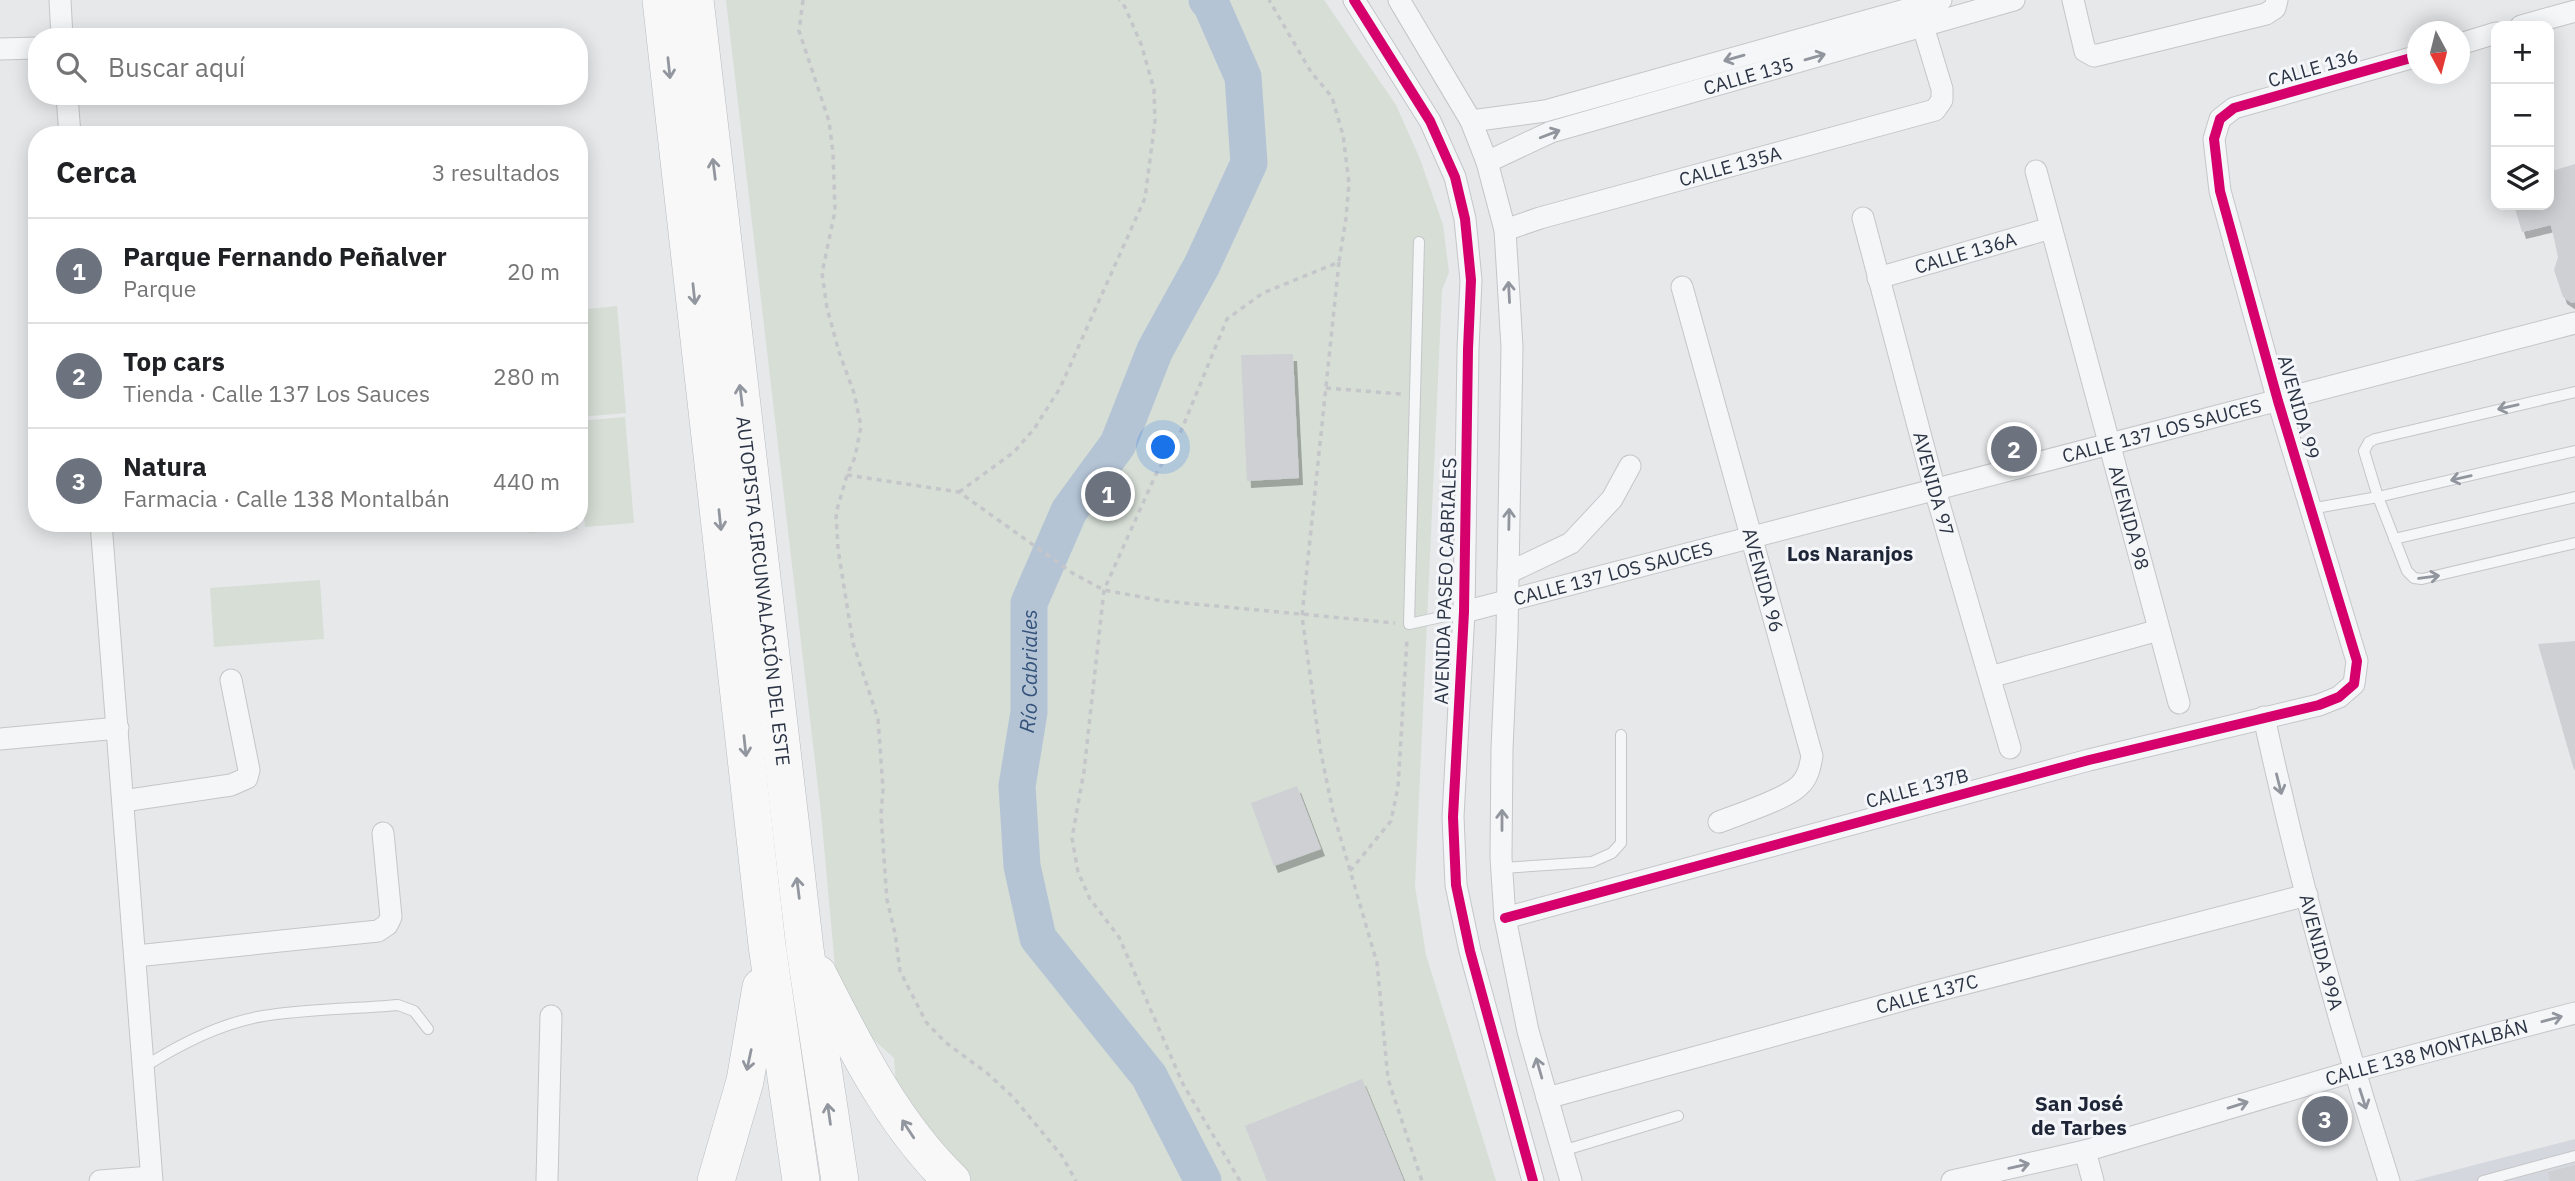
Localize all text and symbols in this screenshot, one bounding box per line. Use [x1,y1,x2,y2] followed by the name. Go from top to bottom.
[2407,21,2470,84] north arrow
[2491,21,2554,210] map controls
[2491,21,2554,84] button: +
[28,28,588,105] search box
[2265,44,2361,92] street label: CALLE 136
[52,48,90,86] icon: search
[108,50,245,84] text: Buscar aquí
[1803,50,1826,63] one-way arrow
[1701,51,1796,100] street label: CALLE 135
[1723,53,1745,66] one-way arrow
[662,56,675,79] one-way arrow
[2491,84,2554,147] button: −
[1538,127,1560,139] one-way arrow
[1676,141,1784,191] street label: CALLE 135A
[2491,147,2554,210] button: layers
[56,152,137,191] text: Cerca
[432,157,560,187] text: 3 resultados
[708,158,721,180] one-way arrow
[1912,227,2019,279] street label: CALLE 136A
[123,239,447,273] text: Parque Fernando Peñalver
[72,256,86,286] text: 1
[507,256,560,286] text: 20 m
[123,273,196,303] text: Parque
[1503,281,1516,304] one-way arrow
[688,282,701,305] one-way arrow
[123,344,225,378] text: Top cars
[2273,352,2325,462] street label: AVENIDA 99
[72,361,86,391] text: 2
[493,361,560,391] text: 280 m
[123,378,430,408] text: Tienda · Calle 137 Los Sauces
[734,384,747,406] one-way arrow
[2060,393,2264,468] street label: CALLE 137 LOS SAUCES
[2498,401,2520,414] one-way arrow
[731,415,796,767] street label: AUTOPISTA CIRCUNVALACIÓN DEL ESTE
[1991,423,2037,475] pin: 2
[1908,429,1960,539] street label: AVENIDA 97
[1146,430,1180,464] your location
[123,449,207,483] text: Natura
[1429,457,1461,705] street label: AVENIDA PASEO CABRIALES
[2104,463,2155,573] street label: AVENIDA 98
[72,466,86,496] text: 3
[493,466,560,496] text: 440 m
[1085,468,1131,520] pin: 1
[2450,471,2473,485] one-way arrow
[123,483,450,513] text: Farmacia · Calle 138 Montalbán
[713,508,726,531] one-way arrow
[1502,508,1515,531] one-way arrow
[1737,525,1789,635] street label: AVENIDA 96
[1511,536,1715,611] street label: CALLE 137 LOS SAUCES
[1787,539,1913,567] district label: Los Naranjos
[2417,570,2440,583] one-way arrow
[1012,609,1043,735] water label: Río Cabriales
[739,734,752,757] one-way arrow
[1863,763,1971,813] street label: CALLE 137B
[2273,772,2286,795] one-way arrow
[1495,809,1509,832] one-way arrow
[792,877,805,900] one-way arrow
[2294,891,2349,1013] street label: AVENIDA 99A
[1873,969,1981,1019] street label: CALLE 137C
[2540,1012,2562,1025] one-way arrow
[2322,1014,2531,1091] street label: CALLE 138 MONTALBÁN
[741,1048,755,1071] one-way arrow
[1531,1058,1544,1080] one-way arrow
[2358,1087,2370,1109] one-way arrow
[2031,1089,2127,1141] district label: San José de Tarbes
[2302,1093,2348,1145] pin: 3
[2227,1098,2249,1111] one-way arrow
[822,1103,835,1126] one-way arrow
[901,1120,915,1139] one-way arrow
[2007,1159,2030,1172] one-way arrow

